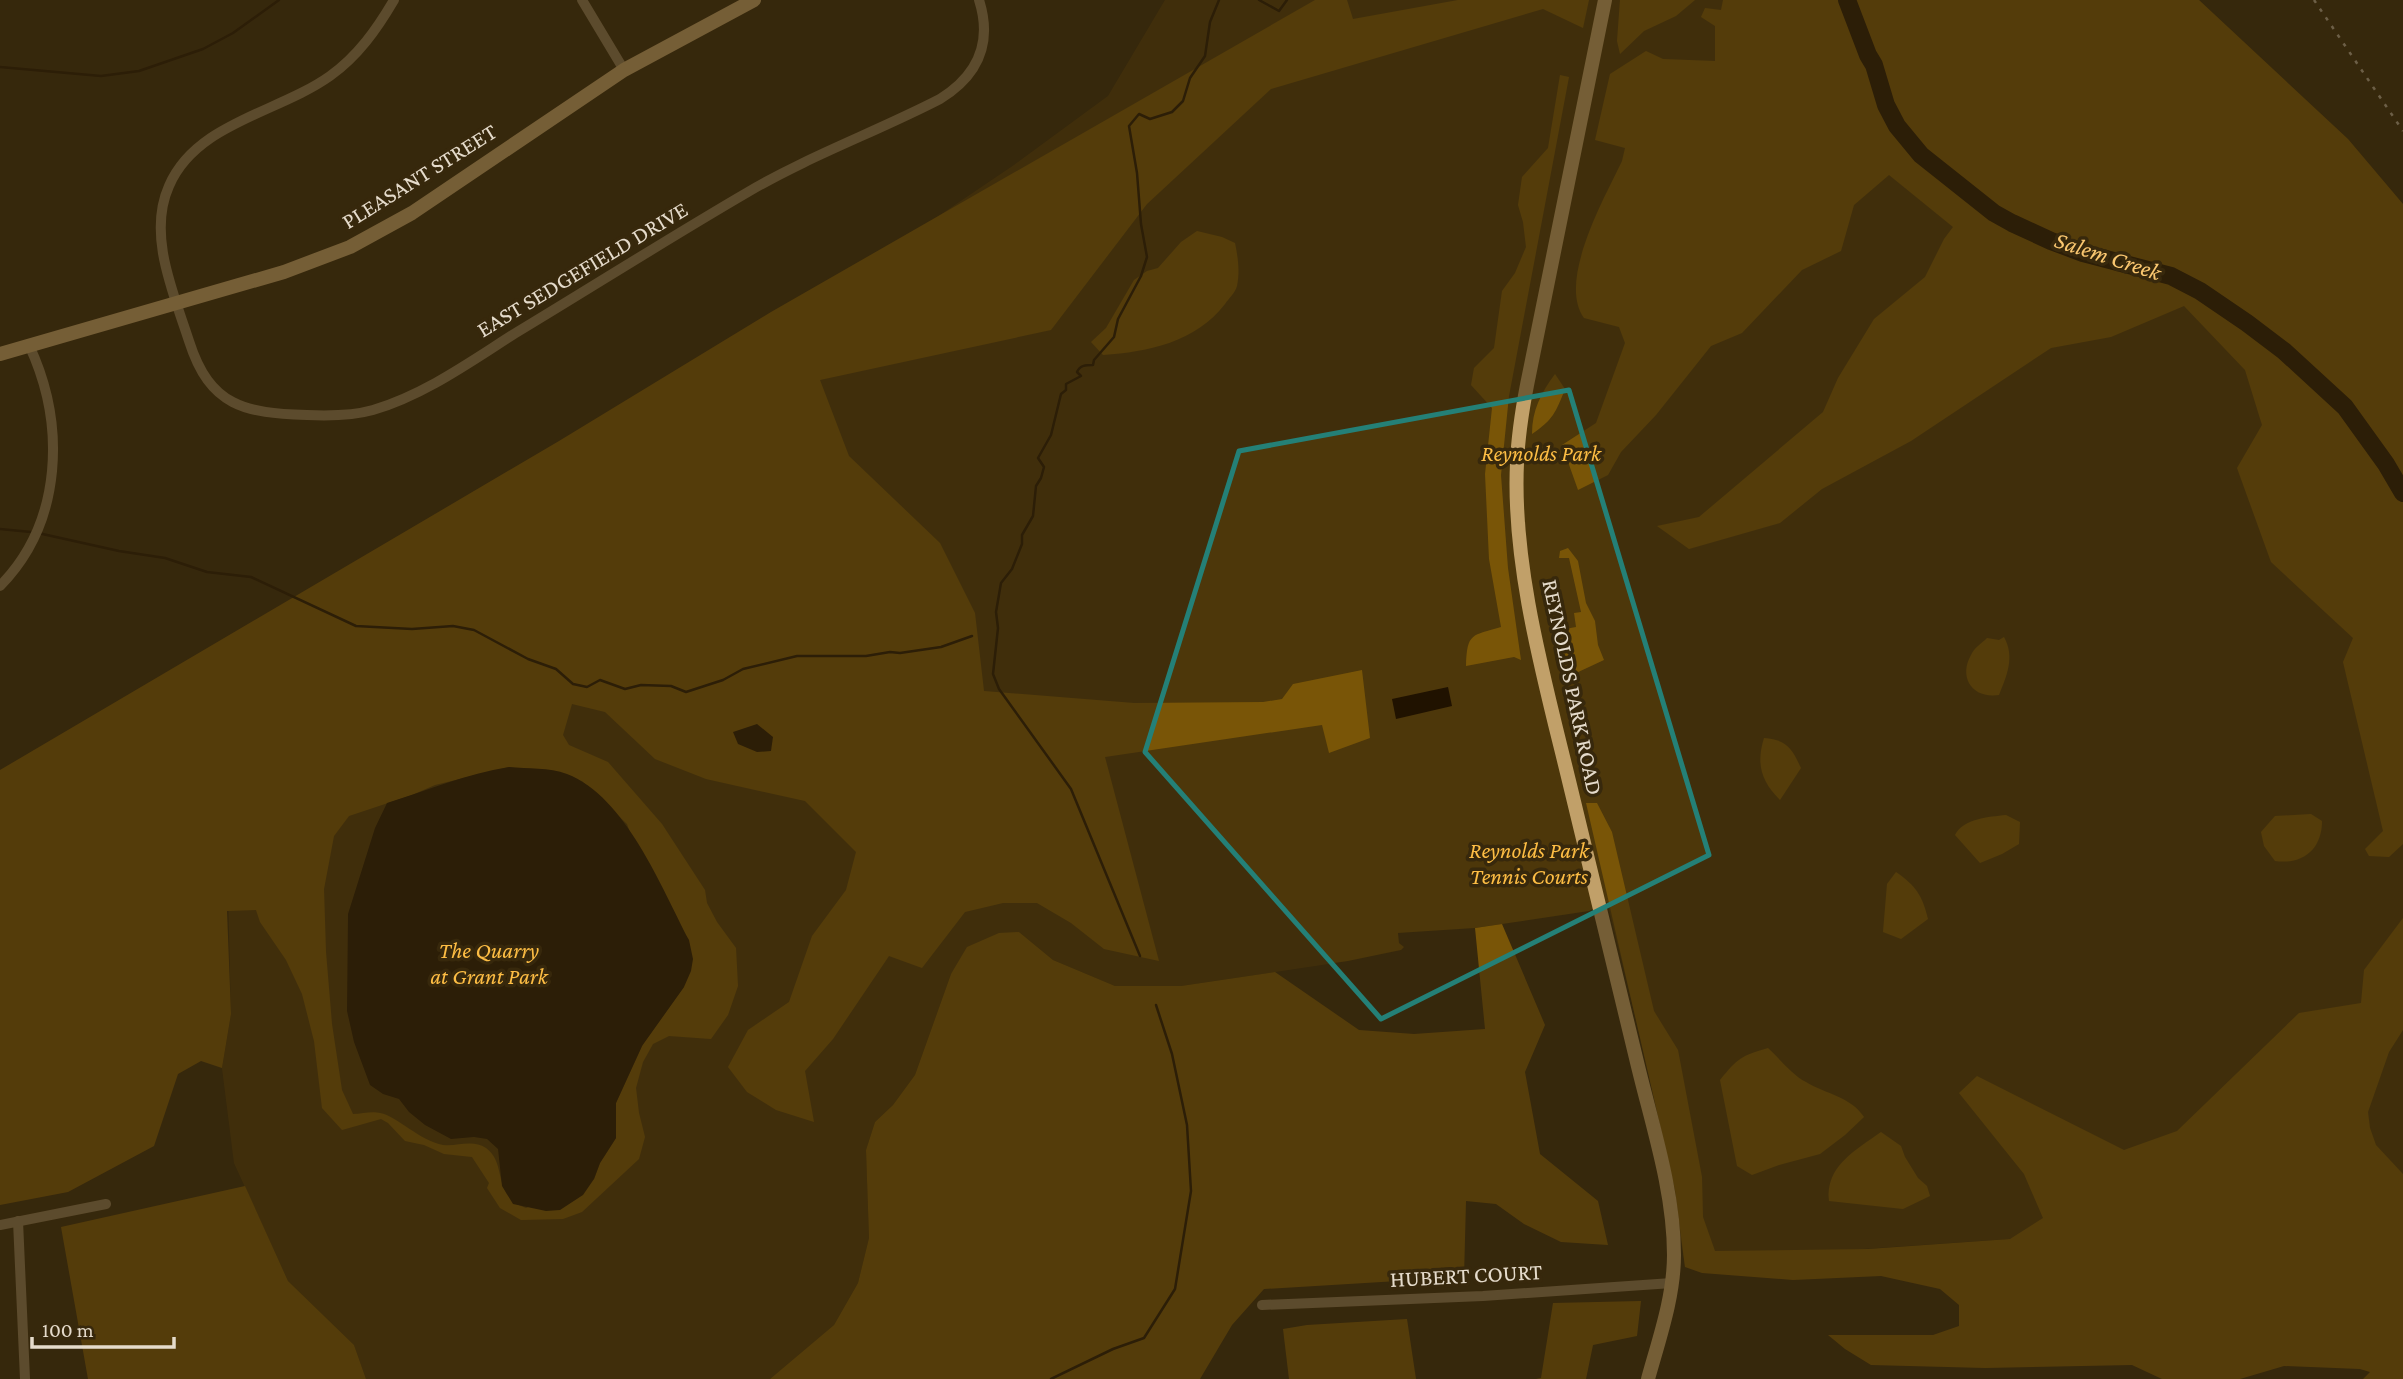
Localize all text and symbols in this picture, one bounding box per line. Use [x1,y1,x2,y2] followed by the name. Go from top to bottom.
[337,118,502,234] street label: PLEASANT STREET
[472,196,692,342] street label: EAST SEDGEFIELD DRIVE
[2052,226,2166,286] water label: Salem Creek
[1481,440,1602,466] park label: Reynolds Park
[1537,577,1609,797] street label: REYNOLDS PARK ROAD
[1469,837,1590,889] park label: Reynolds Park Tennis Courts
[430,937,549,989] park label: The Quarry at Grant Park
[1389,1258,1543,1292] street label: HUBERT COURT
[32,1306,173,1350] scale bar
[42,1318,94,1342] text: 100 m

